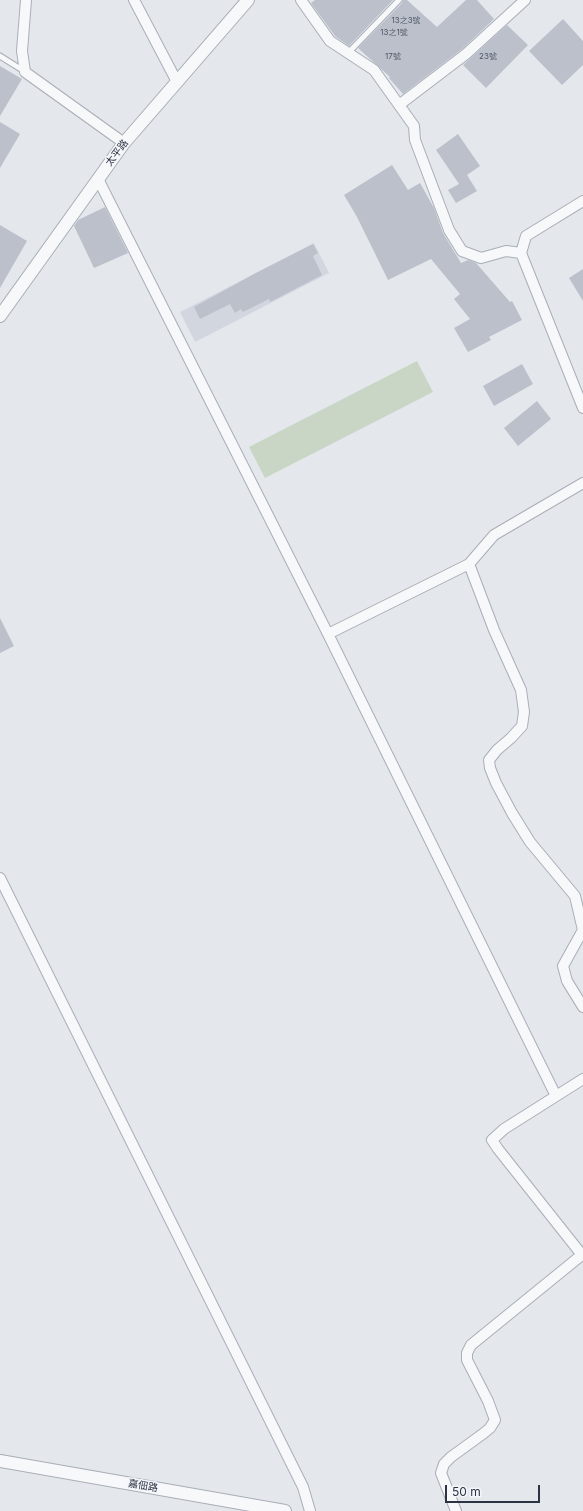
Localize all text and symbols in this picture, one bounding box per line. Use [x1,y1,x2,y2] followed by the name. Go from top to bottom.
[391,16,421,26] house number: 13之3號
[380,28,408,38] house number: 13之1號
[385,52,401,62] house number: 17號
[479,52,497,62] house number: 23號
[103,137,131,169] street label: 太平路
[127,1477,159,1495] street label: 嘉佃路
[447,1477,542,1503] scale bar
[452,1484,481,1499] text: 50 m

